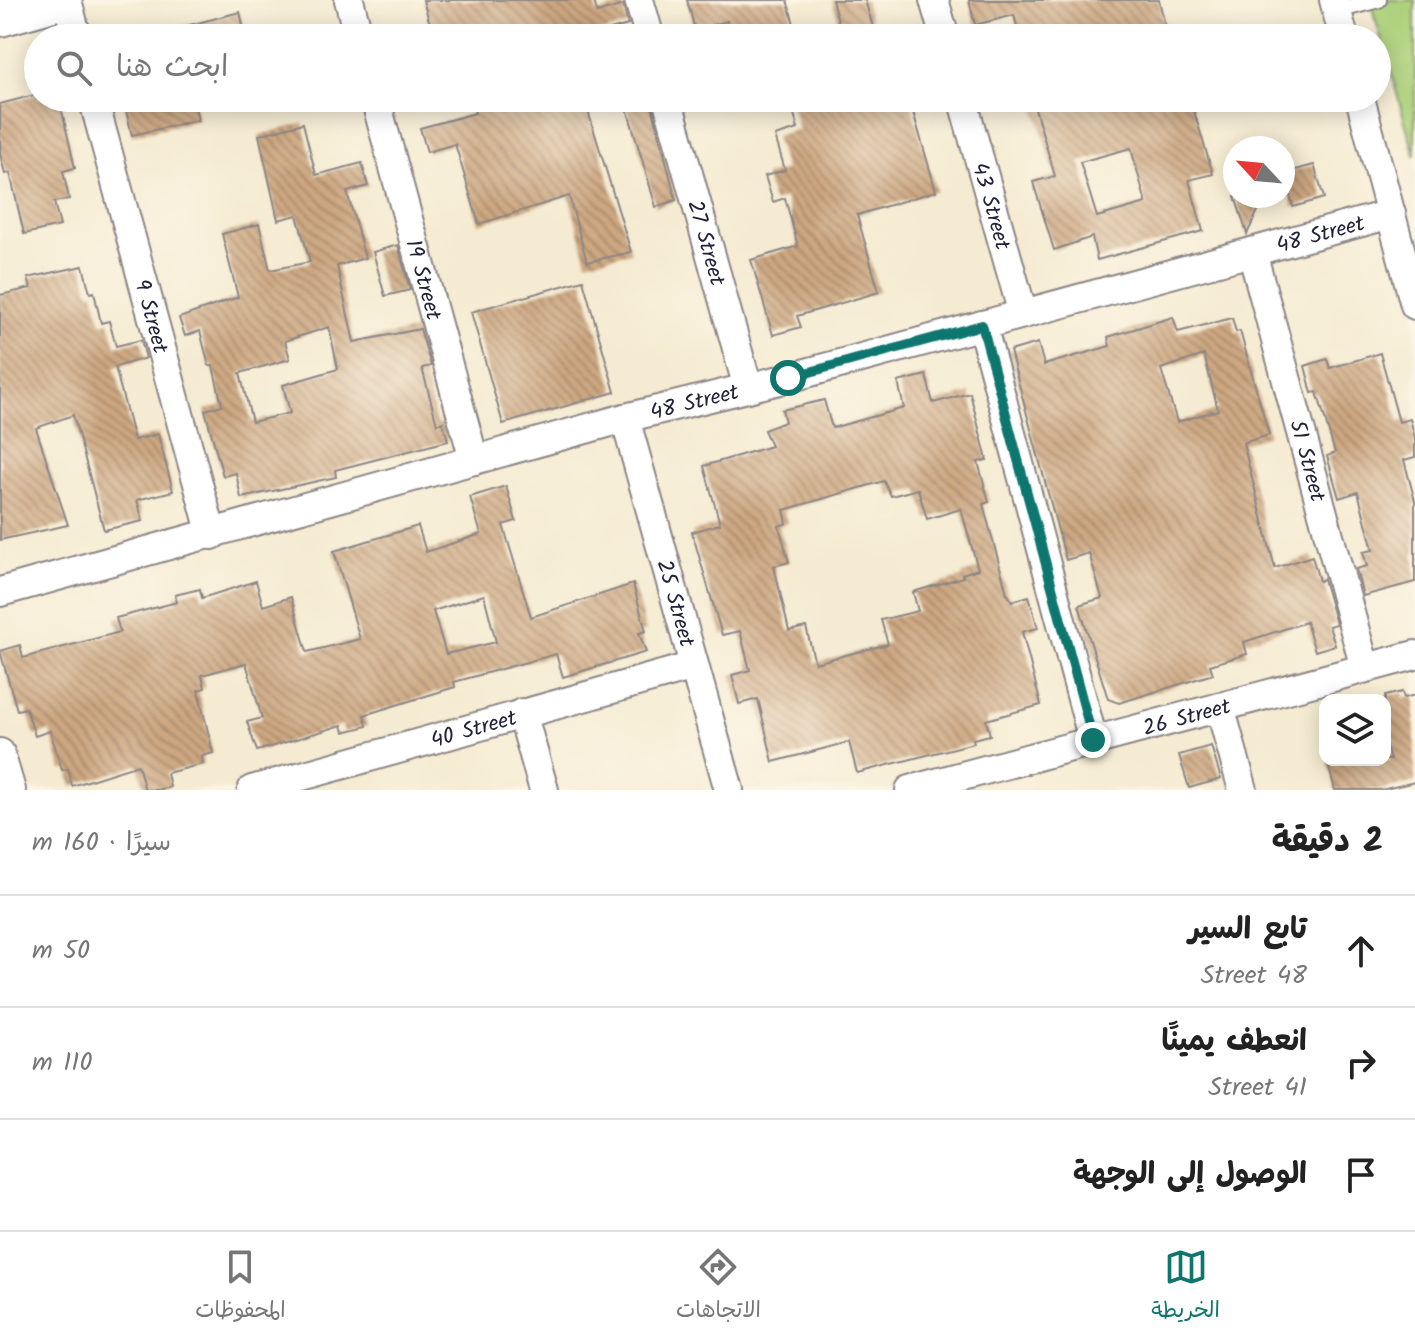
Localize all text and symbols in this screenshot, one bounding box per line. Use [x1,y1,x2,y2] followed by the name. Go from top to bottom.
[24,24,1391,112] search box
[116,44,228,92] text: ابحث هنا
[52,46,96,90] icon: search
[1223,136,1295,208] north arrow
[961,159,1019,255] street label: 43 Street
[676,196,734,291] street label: 27 Street
[1273,207,1369,264] street label: 48 Street
[394,236,450,325] street label: 19 Street
[123,276,177,358] street label: 9 Street
[770,360,806,396] route start
[647,376,743,431] street label: 48 Street
[1278,416,1334,506] street label: 51 Street
[645,556,703,652] street label: 25 Street
[1139,690,1235,747] street label: 26 Street
[1319,694,1391,766] map controls
[1319,694,1391,766] button: layers
[427,701,522,759] street label: 40 Street
[1075,722,1111,758] route end
[1272,815,1383,869] text: 2 دقيقة
[32,822,171,864] text: سيرًا · 160 m
[1189,906,1307,954] text: تابع السير
[1339,929,1383,973] icon: ahead
[32,930,90,972] text: 50 m
[1201,955,1307,997] text: 48 Street
[1161,1018,1307,1066] text: انعطف يمينًا
[1339,1041,1383,1085] icon: right
[32,1042,92,1084] text: 110 m
[1208,1067,1307,1109] text: 41 Street
[1073,1151,1307,1199] text: الوصول إلى الوجهة
[1339,1153,1383,1197] icon: arrive
[195,1245,286,1329] tab: المحفوظات
[676,1245,761,1329] tab: الاتجاهات
[1151,1245,1220,1329] tab: الخريطة

